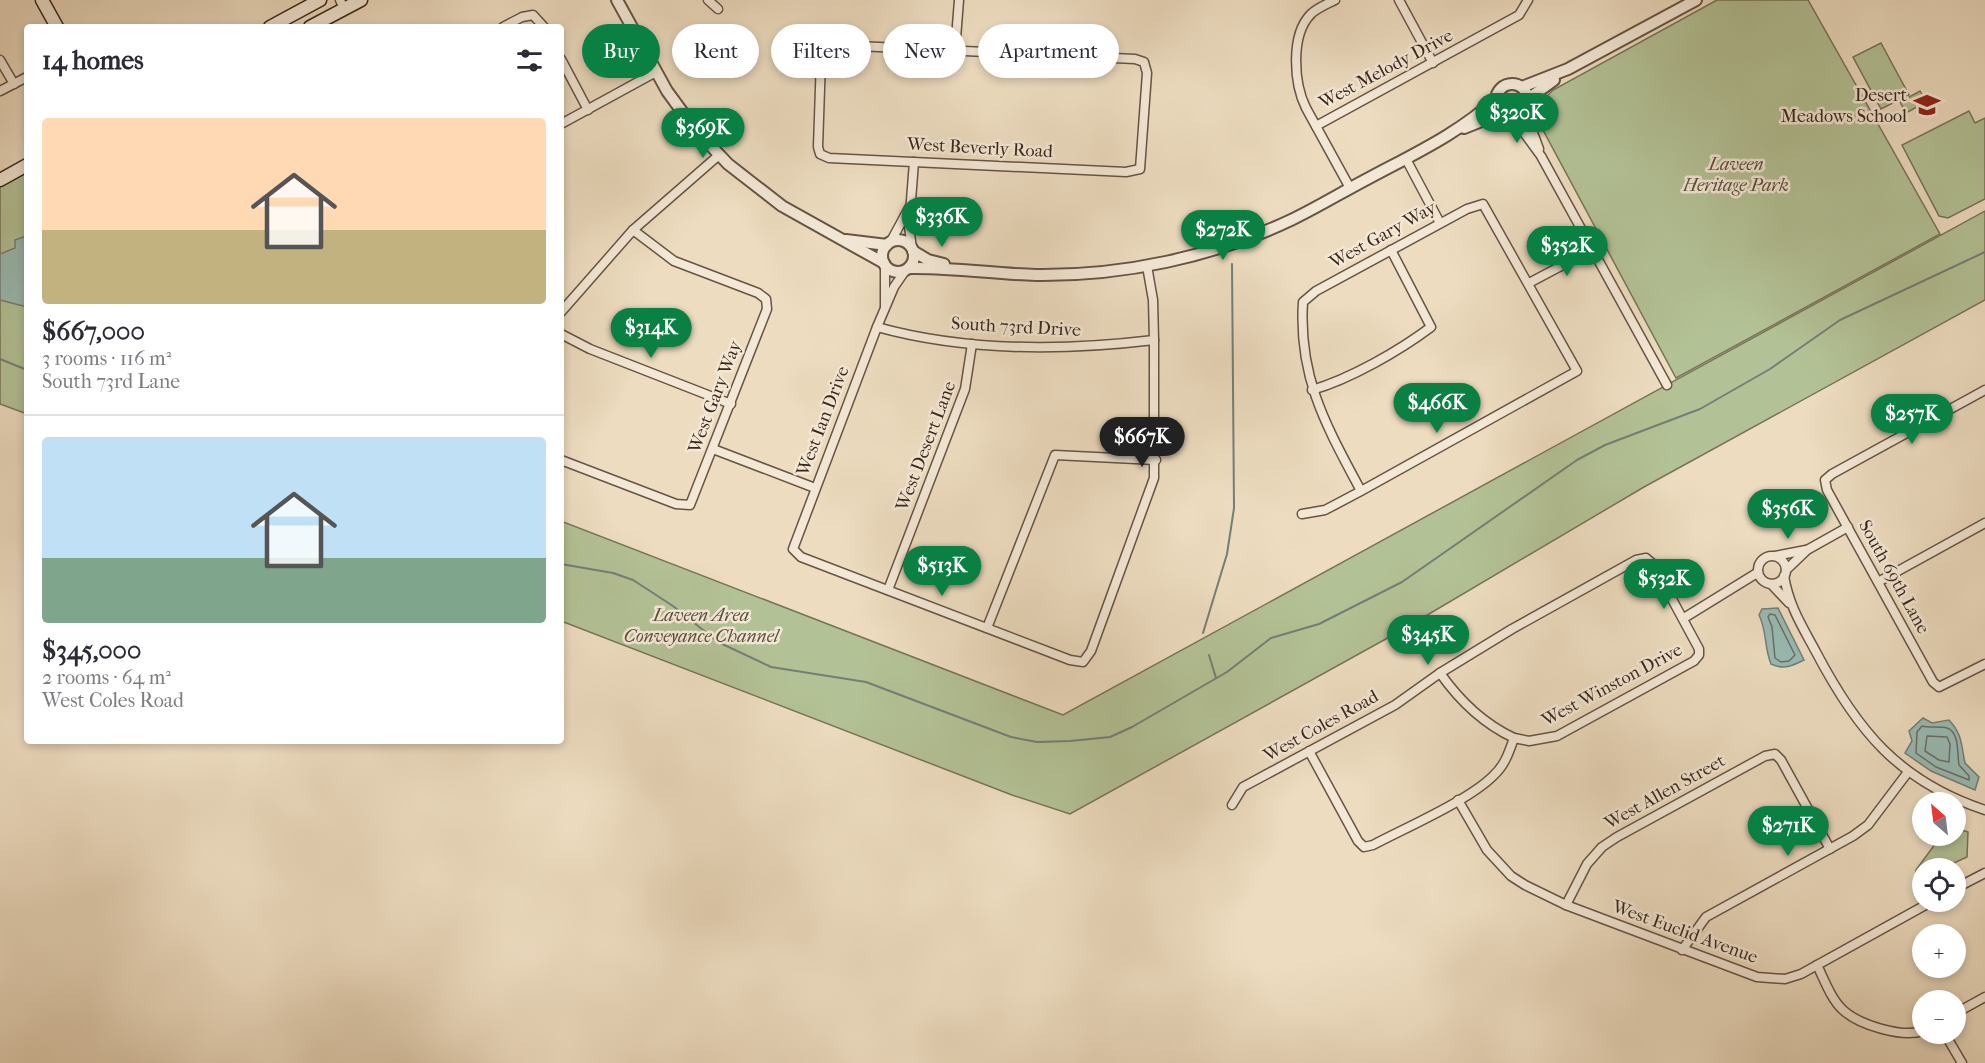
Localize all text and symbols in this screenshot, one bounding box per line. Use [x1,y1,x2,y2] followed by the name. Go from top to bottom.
[582,24,660,78] chip: Buy
[672,24,759,78] chip: Rent
[771,24,871,78] chip: Filters
[883,24,966,78] chip: New
[978,24,1119,78] chip: Apartment
[1315,25,1457,114] street label: West Melody Drive
[513,44,546,77] icon: filters
[42,45,144,76] text: 14 homes
[1781,85,1908,127] place label: Desert Meadows School
[1912,90,1942,120] school or university icon: Desert Meadows School
[1475,93,1559,144] pin: $320K
[1489,101,1545,124] text: $320K
[661,108,745,159] pin: $369K
[675,116,731,139] text: $369K
[906,134,1054,162] street label: West Beverly Road
[1682,154,1789,196] park label: Laveen Heritage Park
[240,157,348,265] icon: home
[1325,196,1441,273] street label: West Gary Way
[900,197,984,248] pin: $336K
[916,205,968,228] text: $336K
[1181,210,1265,261] pin: $272K
[1195,218,1251,241] text: $272K
[1525,226,1609,277] pin: $352K
[1541,234,1593,257] text: $352K
[609,308,693,359] pin: $314K
[951,313,1082,341] street label: South 73rd Drive
[42,316,145,347] text: $667,000
[625,316,677,339] text: $314K
[684,337,747,457] street label: West Gary Way
[42,347,171,370] text: 3 rooms · 116 m²
[792,363,854,480] street label: West Ian Drive
[42,370,180,393] text: South 73rd Lane
[891,378,960,515] street label: West Desert Lane
[1395,383,1479,434] pin: $466K
[1407,391,1467,414] text: $466K
[1870,394,1954,445] pin: $257K
[1885,402,1939,425] text: $257K
[1100,417,1184,468] pin: $667K
[1114,425,1170,448] text: $667K
[240,476,348,584] icon: home
[1746,489,1830,540] pin: $356K
[1761,497,1815,520] text: $356K
[1854,516,1934,638] street label: South 69th Lane
[900,546,984,597] pin: $513K
[917,554,967,577] text: $513K
[1622,559,1706,610] pin: $532K
[1638,567,1690,590] text: $532K
[624,605,781,647] park label: Laveen Area Conveyance Channel
[1386,615,1470,666] pin: $345K
[1401,623,1455,646] text: $345K
[42,635,141,666] text: $345,000
[1537,639,1686,731] street label: West Winston Drive
[42,666,171,689] text: 2 rooms · 64 m²
[1259,686,1382,767] street label: West Coles Road
[42,689,184,712] text: West Coles Road
[1600,750,1729,834] street label: West Allen Street
[1912,792,1966,846] north arrow
[1912,792,1966,1044] map controls
[1746,806,1830,857] pin: $271K
[1762,814,1814,837] text: $271K
[1912,858,1966,912] button: locate
[1608,896,1761,968] street label: West Euclid Avenue
[1912,924,1966,978] button: +
[1912,990,1966,1044] button: −

